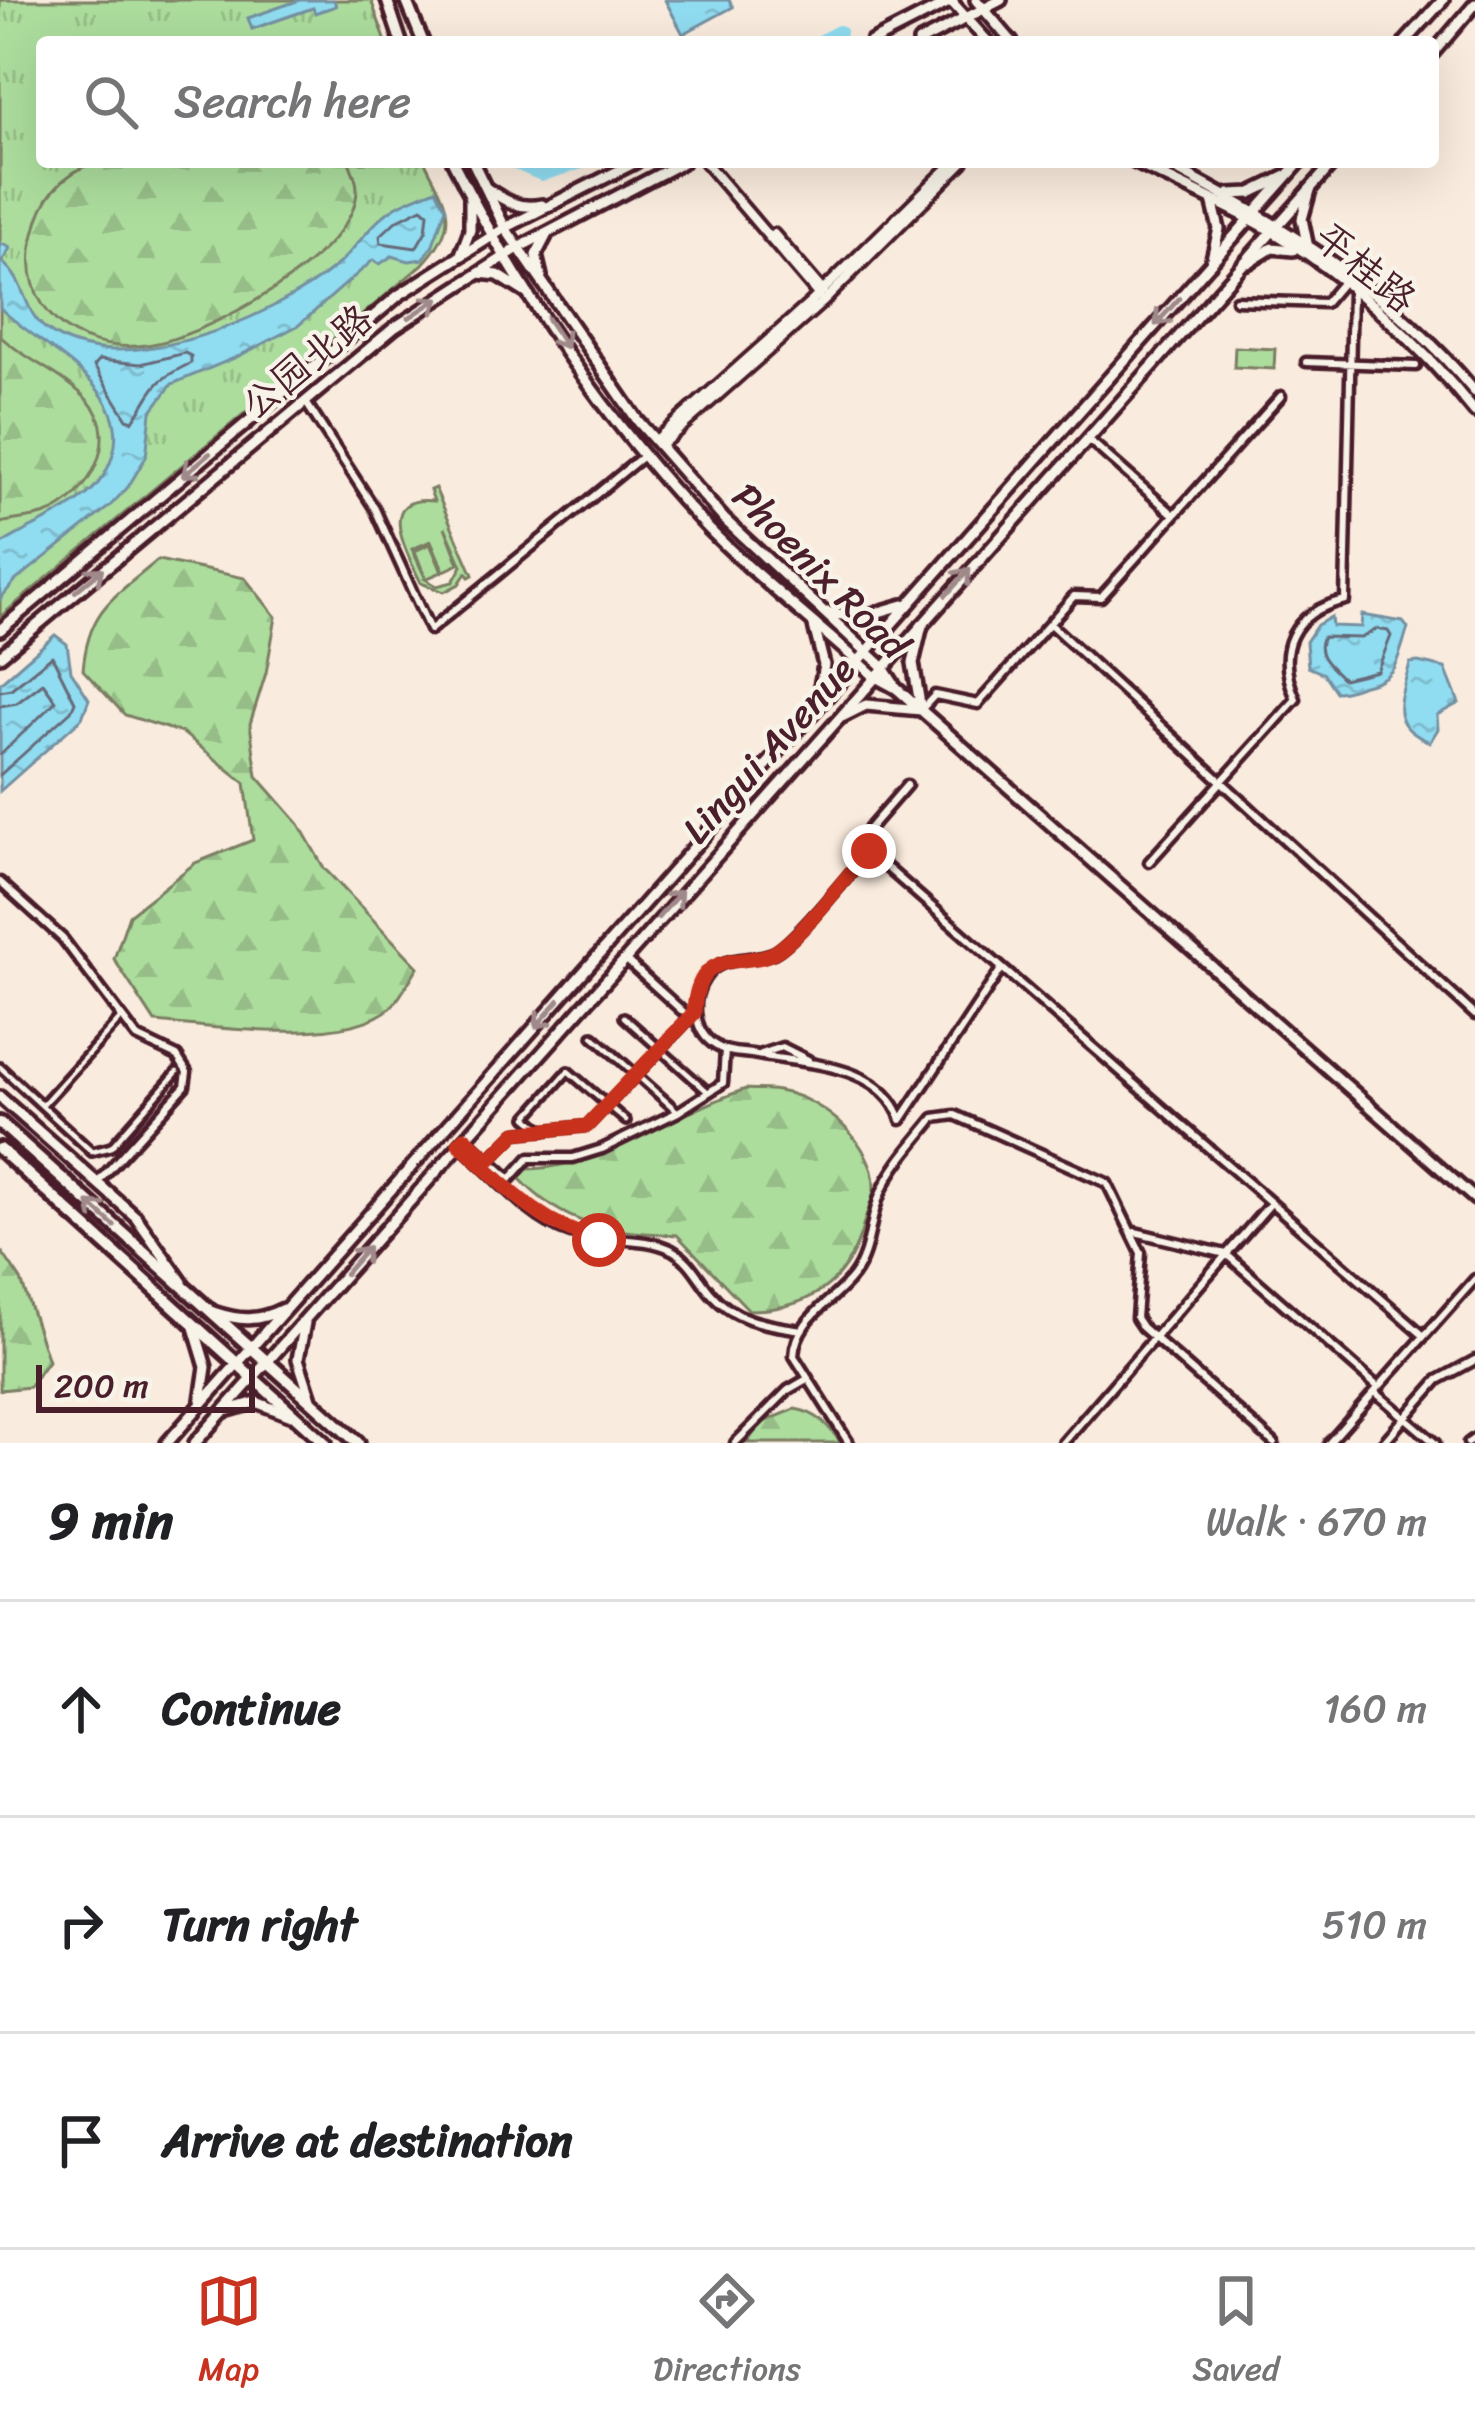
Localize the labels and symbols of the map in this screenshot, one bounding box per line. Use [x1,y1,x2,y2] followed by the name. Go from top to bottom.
[1299,204,1433,331] street label: 平桂路
[224,285,389,437] street label: 公园北路
[407,295,441,320] one-way arrow
[1154,297,1181,327] one-way arrow
[544,316,569,350] one-way arrow
[181,451,212,479] one-way arrow
[715,465,928,678] street label: Phoenix Road
[944,567,971,598] one-way arrow
[73,568,105,594] one-way arrow
[664,638,873,860] street label: Lingui Avenue
[842,824,896,878] route end
[656,890,683,920] one-way arrow
[534,998,561,1029] one-way arrow
[86,1201,116,1228] one-way arrow
[572,1213,626,1267] route start
[343,1245,370,1276] one-way arrow
[36,1359,255,1412] scale bar

